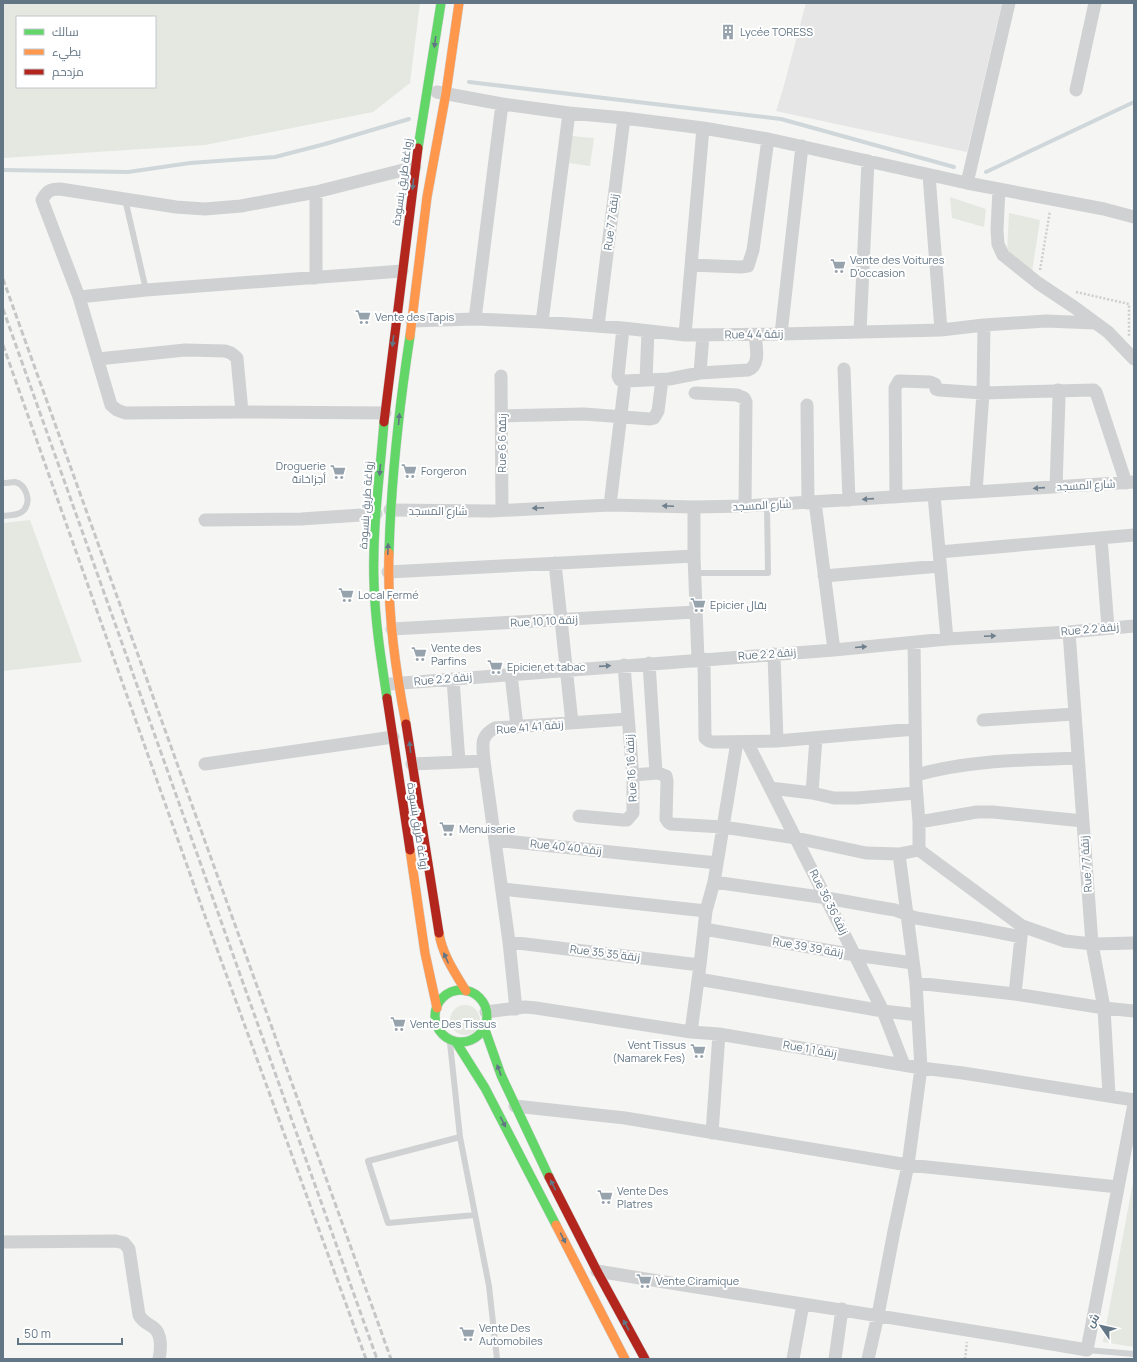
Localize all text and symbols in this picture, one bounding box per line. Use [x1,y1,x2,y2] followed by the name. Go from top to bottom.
[16,16,156,88] legend
[52,23,79,40] text: سالك
[719,23,737,41] building icon: Lycée TORESS
[740,24,813,39] place label: Lycée TORESS
[432,36,438,48] one-way arrow
[52,43,81,62] text: بطيء
[52,63,84,80] text: مزدحم
[388,137,415,227] street label: زواغة طريق بنسودة
[410,178,416,190] one-way arrow
[600,193,621,251] street label: Rue 7 زنقة 7
[850,252,945,280] place label: Vente des Voitures D'occasion
[829,257,847,275] supermarket icon: Vente des Voitures D'occasion
[354,308,372,326] supermarket icon: Vente des Tapis
[375,309,454,324] place label: Vente des Tapis
[725,325,784,342] street label: Rue 4 زنقة 4
[390,335,397,347] one-way arrow
[395,413,402,425] one-way arrow
[494,413,509,473] street label: Rue 6 زنقة 6
[276,458,327,486] place label: Droguerie أجزاخانة
[355,460,376,549] street label: زواغة طريق بنسودة
[400,462,418,480] supermarket icon: Forgeron
[329,463,347,481] supermarket icon: Droguerie أجزاخانة
[421,463,466,478] place label: Forgeron
[376,464,383,476] one-way arrow
[1056,475,1116,495] street label: شارع المسجد
[1033,485,1045,492] one-way arrow
[732,495,792,515] street label: شارع المسجد
[861,496,874,502] one-way arrow
[409,503,467,519] street label: شارع المسجد
[662,503,674,510] one-way arrow
[532,505,544,512] one-way arrow
[385,543,392,555] one-way arrow
[337,586,355,604] supermarket icon: Local Fermé
[358,587,419,602] place label: Local Fermé
[689,596,707,614] supermarket icon: Epicier بقال
[710,597,767,612] place label: Epicier بقال
[510,611,578,630] street label: Rue 10 زنقة 10
[1060,618,1120,639] street label: Rue 2 زنقة 2
[984,633,996,640] one-way arrow
[431,640,482,668] place label: Vente des Parfins
[737,644,797,663] street label: Rue 2 زنقة 2
[855,644,867,651] one-way arrow
[410,645,428,663] supermarket icon: Vente des Parfins
[486,658,504,676] supermarket icon: Epicier et tabac
[507,659,586,674] place label: Epicier et tabac
[599,663,611,670] one-way arrow
[413,668,473,689] street label: Rue 2 زنقة 2
[496,716,564,737] street label: Rue 41 زنقة 41
[621,734,640,802] street label: Rue 16 زنقة 16
[407,741,413,753] one-way arrow
[404,781,433,871] street label: زواغة طريق بنسودة
[438,820,456,838] supermarket icon: Menuiserie
[459,821,516,836] place label: Menuiserie
[529,835,603,858] street label: Rue 40 زنقة 40
[1076,835,1095,893] street label: Rue 7 زنقة 7
[807,866,852,937] street label: Rue 36 زنقة 36
[772,933,845,960] street label: Rue 39 زنقة 39
[569,941,641,964] street label: Rue 35 زنقة 35
[443,951,449,963] one-way arrow
[389,1015,407,1033] supermarket icon: Vente Des Tissus
[410,1016,497,1031] place label: Vente Des Tissus
[782,1036,838,1061] street label: Rue 1 زنقة 1
[612,1037,686,1065] place label: Vent Tissus (Namarek Fes)
[689,1042,707,1060] supermarket icon: Vent Tissus (Namarek Fes)
[496,1064,502,1076] one-way arrow
[500,1117,506,1128] one-way arrow
[550,1179,556,1190] one-way arrow
[617,1183,668,1211] place label: Vente Des Platres
[596,1188,614,1206] supermarket icon: Vente Des Platres
[559,1232,566,1244] one-way arrow
[635,1272,653,1290] supermarket icon: Vente Ciramique
[656,1273,740,1288] place label: Vente Ciramique
[1081,1306,1121,1346] north arrow
[1082,1310,1102,1330] text: ش
[623,1319,630,1331] one-way arrow
[18,1320,122,1346] scale bar
[479,1320,543,1348] place label: Vente Des Automobiles
[24,1325,51,1342] text: 50 m
[458,1325,476,1343] supermarket icon: Vente Des Automobiles

